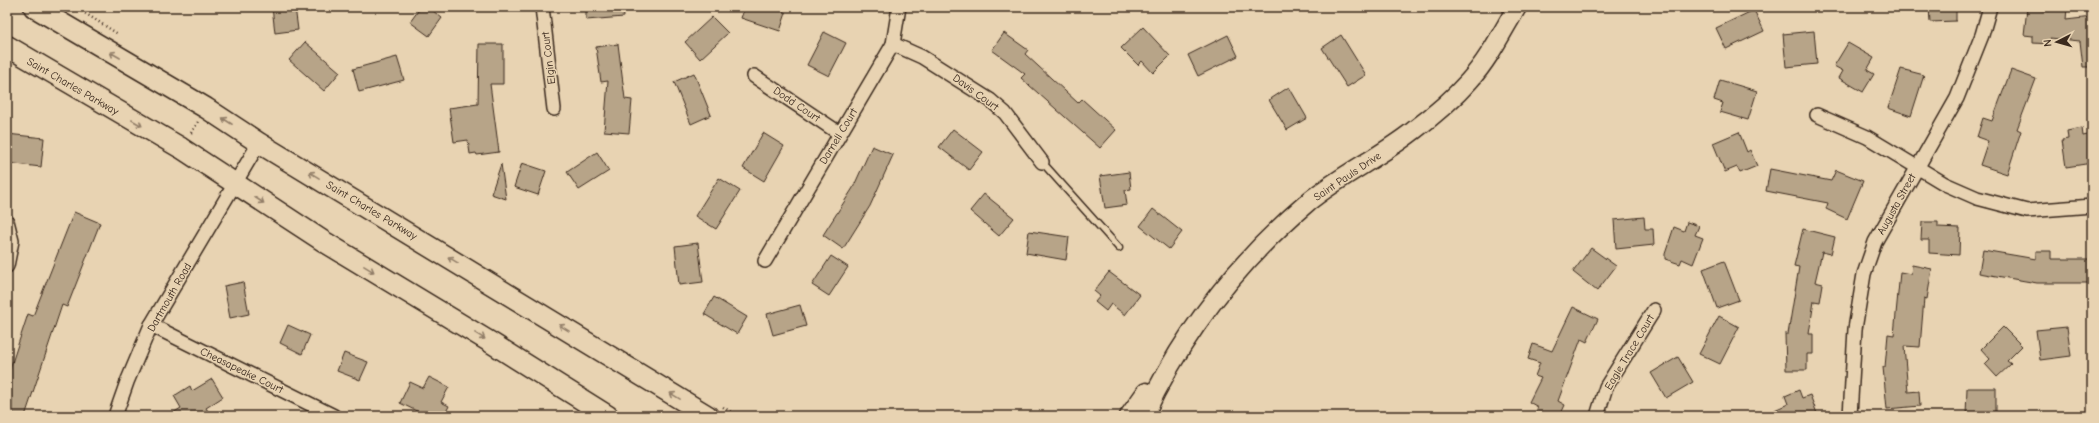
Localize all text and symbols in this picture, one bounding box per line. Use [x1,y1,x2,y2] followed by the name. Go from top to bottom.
[2037,22,2077,62] north arrow
[539,30,558,85] street label: Elgin Court
[2041,39,2054,47] text: N
[109,50,121,58] one-way arrow
[24,55,121,118] street label: Saint Charles Parkway
[950,71,1002,114] street label: Davis Court
[771,84,823,125] street label: Dodd Court
[817,105,861,167] street label: Darnell Court
[221,117,232,126] one-way arrow
[131,119,143,127] one-way arrow
[1311,149,1384,204] street label: Saint Pauls Drive
[309,171,320,179] one-way arrow
[1874,171,1919,237] street label: Augusta Street
[324,178,420,243] street label: Saint Charles Parkway
[253,196,264,204] one-way arrow
[448,256,459,264] one-way arrow
[145,260,194,334] street label: Dartmouth Road
[363,265,375,273] one-way arrow
[1602,312,1657,392] street label: Eagle Trace Court
[559,324,570,332] one-way arrow
[474,332,486,340] one-way arrow
[198,345,286,397] street label: Cheasapeake Court
[669,391,681,399] one-way arrow

